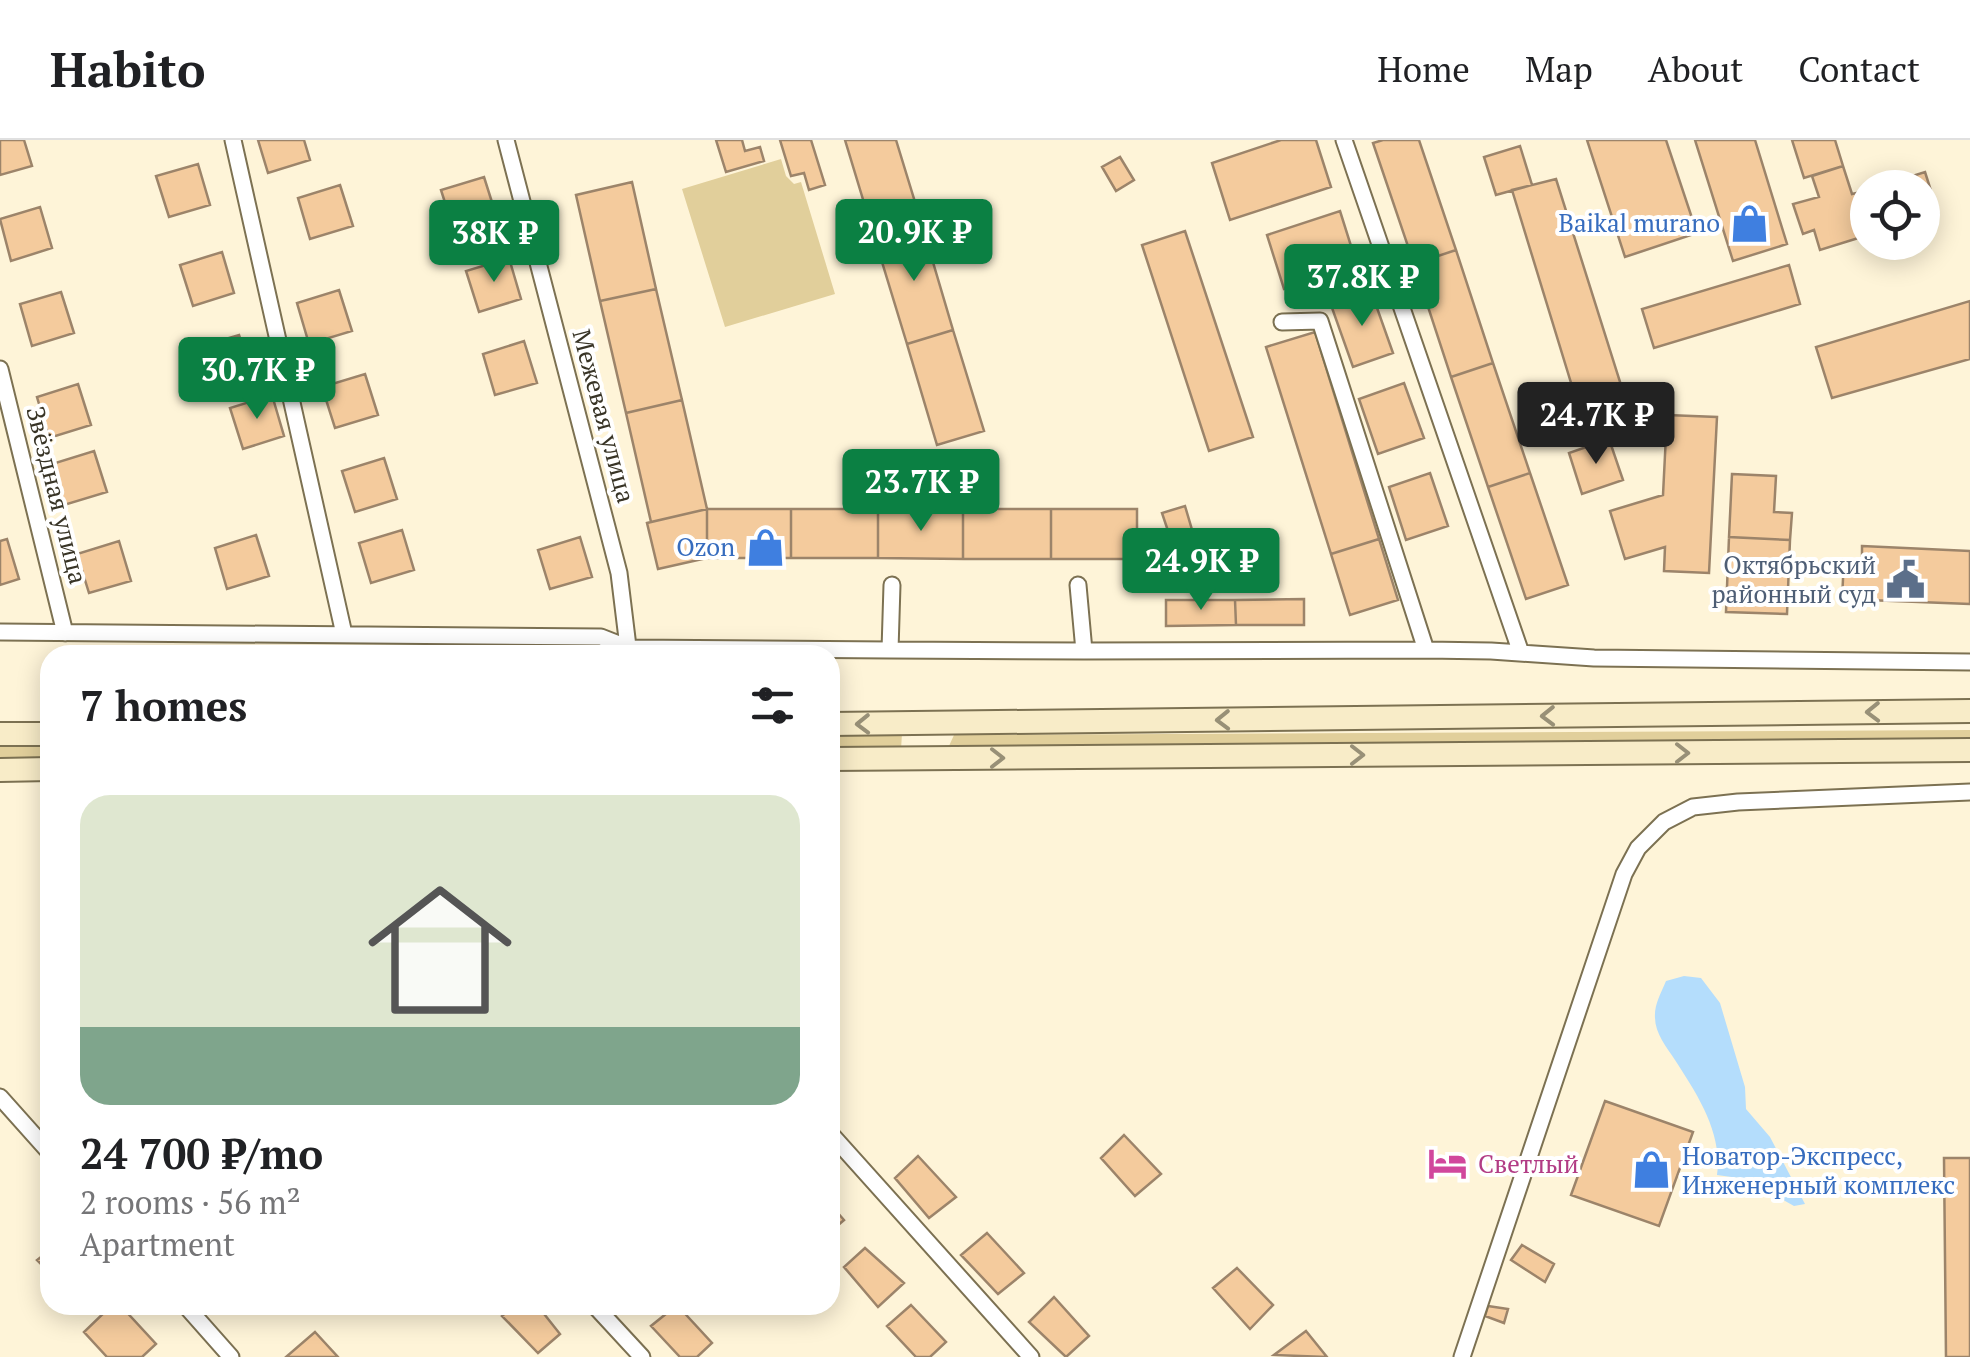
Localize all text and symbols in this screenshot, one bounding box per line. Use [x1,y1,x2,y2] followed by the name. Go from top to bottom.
[50,37,205,101] text: Habito
[1377,46,1470,92] text: Home
[1525,46,1593,92] text: Map
[1648,46,1743,92] text: About
[1798,46,1920,92] text: Contact
[1850,170,1940,260] map controls
[1850,170,1940,260] button: locate
[822,199,1006,284] pin: 20.9K ₽
[424,200,564,285] pin: 38K ₽
[1729,202,1771,244] shop icon: Baikal murano
[1559,206,1720,239] place label: Baikal murano
[857,210,971,252] text: 20.9K ₽
[451,211,537,253] text: 38K ₽
[1270,244,1454,329] pin: 37.8K ₽
[1306,255,1418,297] text: 37.8K ₽
[565,326,644,507] street label: Межевая улица
[165,337,349,422] pin: 30.7K ₽
[200,348,314,390] text: 30.7K ₽
[1504,382,1688,467] pin: 24.7K ₽
[1539,393,1653,435] text: 24.7K ₽
[19,403,96,588] street label: Звёздная улица
[829,449,1013,534] pin: 23.7K ₽
[864,460,978,502] text: 23.7K ₽
[744,526,786,568] shop icon: Ozon
[1109,528,1293,613] pin: 24.9K ₽
[676,530,735,563] place label: Ozon
[1144,539,1258,581] text: 24.9K ₽
[1711,548,1876,610] place label: Октябрьский районный суд
[1885,558,1927,600] public building icon: Октябрьский районный суд
[80,677,247,733] text: 7 homes
[745,678,800,733] icon: filters
[1864,701,1880,723] one-way arrow
[1539,705,1554,727] one-way arrow
[1214,709,1230,730] one-way arrow
[854,713,870,735] one-way arrow
[1675,742,1691,763] one-way arrow
[1350,744,1366,766] one-way arrow
[990,747,1006,769] one-way arrow
[350,860,530,1040] icon: home
[80,1125,323,1181] text: 24 700 ₽/mo
[1682,1139,1955,1201] place label: Новатор-Экспресс, Инженерный комплекс
[1427,1143,1469,1185] hotel icon: Светлый
[1478,1147,1579,1180] place label: Светлый
[1631,1149,1673,1191] shop icon: Новатор-Экспресс, Инженерный комплекс
[80,1181,301,1223] text: 2 rooms · 56 m²
[80,1223,235,1265] text: Apartment

